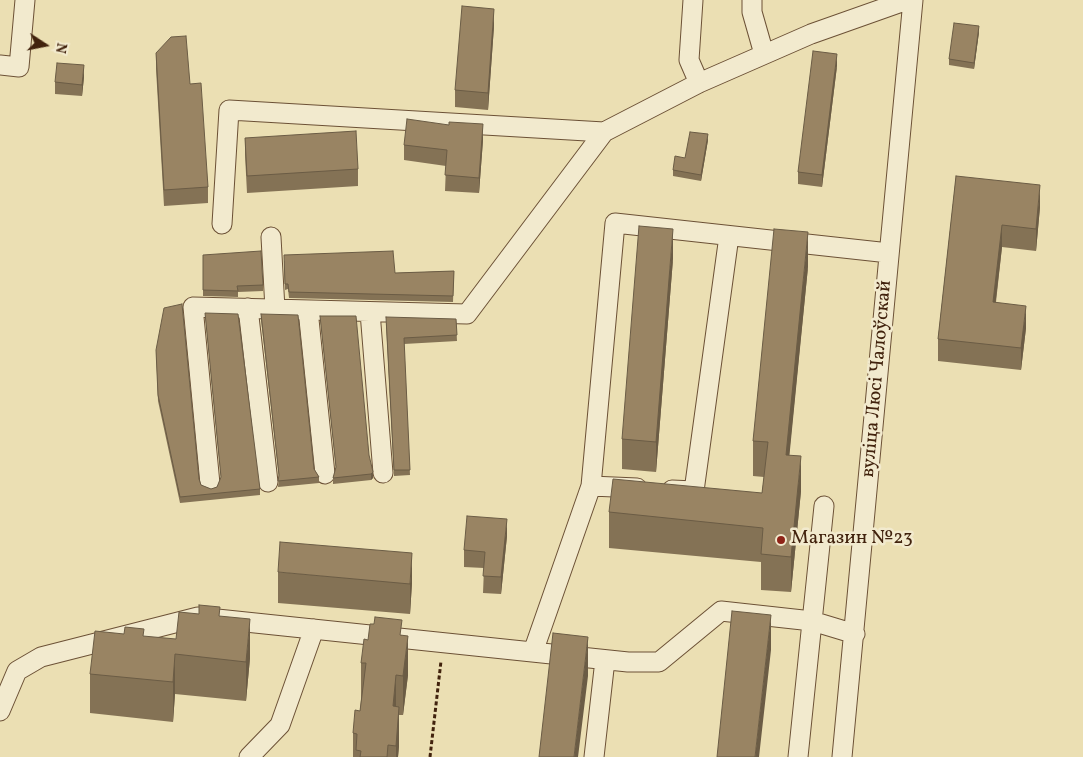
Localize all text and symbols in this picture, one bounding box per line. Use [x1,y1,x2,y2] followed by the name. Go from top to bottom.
[20,20,70,70] north arrow
[50,41,71,55] text: N
[858,280,898,478] street label: вуліца Люсі Чалоўскай
[791,529,913,551] place label: Магазин №23
[775,534,787,546] marker: Магазин №23

